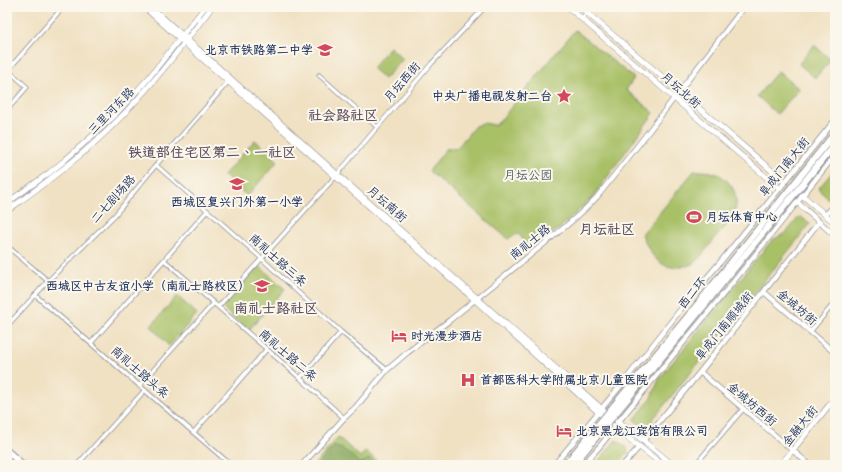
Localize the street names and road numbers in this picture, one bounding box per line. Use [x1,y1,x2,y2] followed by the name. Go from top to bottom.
[382,60,425,106] street label: 月坛西街
[657,70,703,113] street label: 月坛北街
[86,85,138,139] street label: 三里河东路
[757,135,814,201] street label: 阜成门南大街
[88,173,140,227] street label: 二七剧场路
[363,184,409,227] street label: 月坛南街
[508,222,554,264] street label: 南礼士路
[245,231,309,291] street label: 南礼士路三条
[677,276,710,313] street label: 西二环
[773,287,819,329] street label: 金城坊街
[693,290,757,364] street label: 阜成门南顺城街
[255,327,319,385] street label: 南礼士路二条
[107,344,171,402] street label: 南礼士路头条
[723,380,779,430] street label: 金城坊西街
[780,404,822,450] street label: 金融大街

